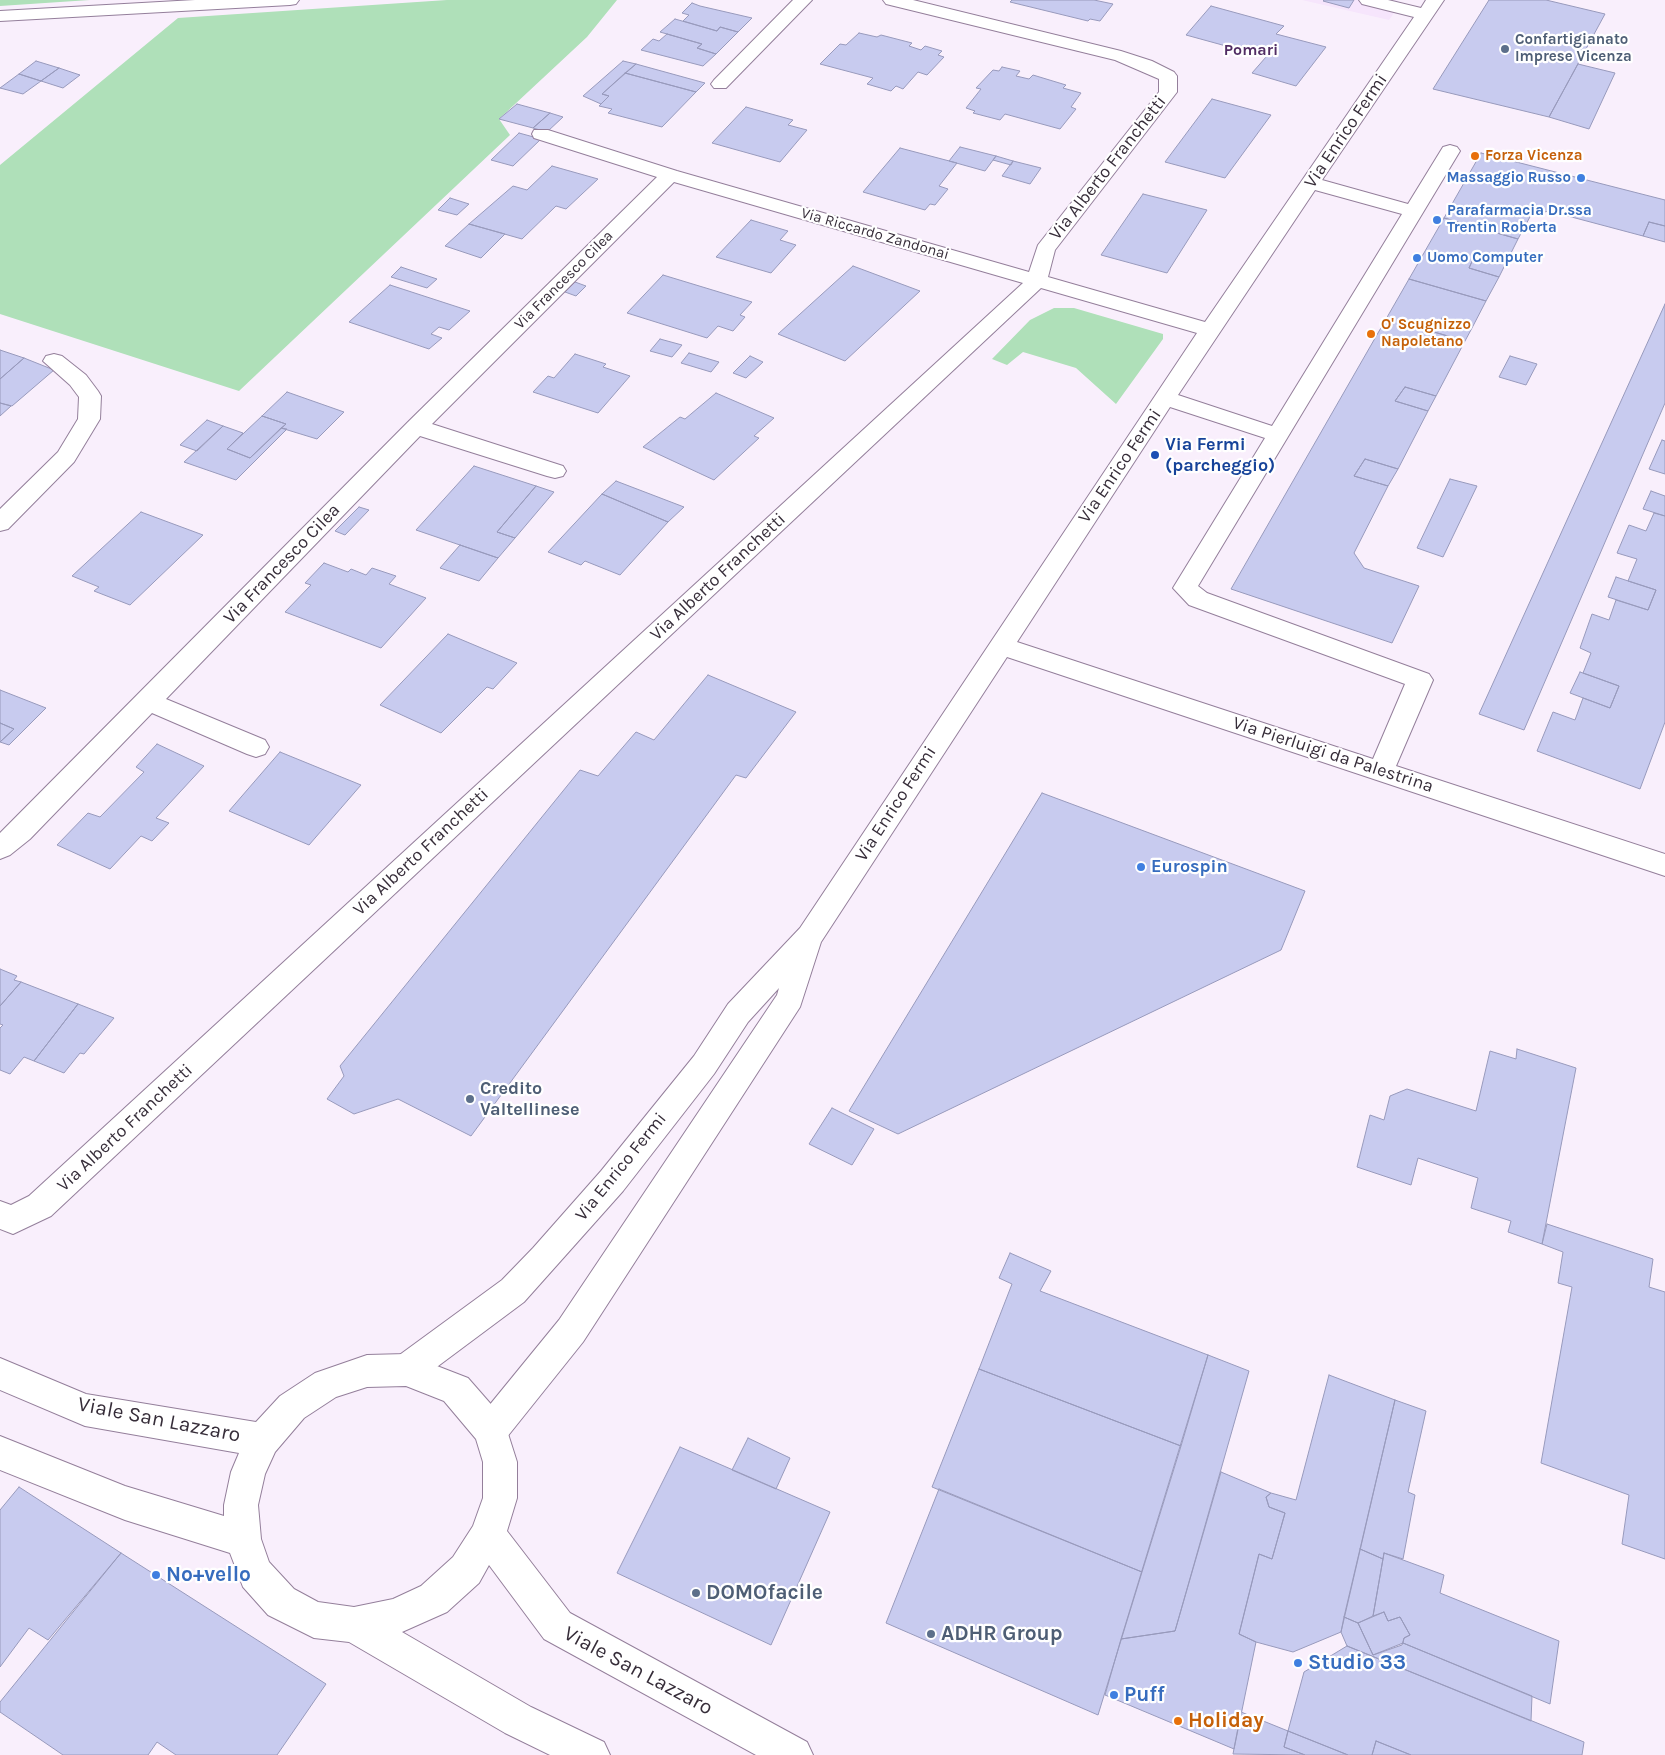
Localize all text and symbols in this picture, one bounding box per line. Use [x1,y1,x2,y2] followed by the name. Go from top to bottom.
[1515,31,1632,66] place label: Confartigianato Imprese Vicenza
[1224,40,1278,60] district label: Pomari
[1499,43,1511,55] marker: Confartigianato Imprese Vicenza
[1300,70,1392,192] street label: Via Enrico Fermi
[1045,91,1171,245] street label: Via Alberto Franchetti
[1485,147,1582,165] place label: Forza Vicenza
[1469,150,1481,162] marker: Forza Vicenza
[1446,169,1571,187] place label: Massaggio Russo
[1575,172,1587,184] marker: Massaggio Russo
[1447,202,1592,237] place label: Parafarmacia Dr.ssa Trentin Roberta
[799,204,951,264] street label: Via Riccardo Zandonai
[1431,214,1443,226] marker: Parafarmacia Dr.ssa Trentin Roberta
[511,227,617,333] street label: Via Francesco Cilea
[1427,249,1543,267] place label: Uomo Computer
[1411,252,1423,264] marker: Uomo Computer
[1381,316,1471,351] place label: O' Scugnizzo Napoletano
[1365,328,1377,340] marker: O' Scugnizzo Napoletano
[1074,405,1166,527] street label: Via Enrico Fermi
[1165,434,1275,476] place label: Via Fermi (parcheggio)
[1149,449,1161,461] marker: Via Fermi (parcheggio)
[219,500,345,628] street label: Via Francesco Cilea
[646,509,790,645] street label: Via Alberto Franchetti
[1230,712,1436,798] street label: Via Pierluigi da Palestrina
[851,742,941,866] street label: Via Enrico Fermi
[349,784,493,920] street label: Via Alberto Franchetti
[1151,856,1228,878] place label: Eurospin
[1135,861,1147,873] marker: Eurospin
[53,1060,197,1196] street label: Via Alberto Franchetti
[480,1078,579,1120] place label: Credito Valtellinese
[464,1093,476,1105] marker: Credito Valtellinese
[571,1109,671,1225] street label: Via Enrico Fermi
[76,1392,242,1448] street label: Viale San Lazzaro
[166,1562,251,1588] place label: No+vello
[150,1569,162,1581] marker: No+vello
[706,1580,823,1606] place label: DOMOfacile
[690,1587,702,1599] marker: DOMOfacile
[559,1621,717,1721] street label: Viale San Lazzaro
[941,1621,1063,1647] place label: ADHR Group
[925,1628,937,1640] marker: ADHR Group
[1308,1650,1406,1676] place label: Studio 33
[1292,1657,1304,1669] marker: Studio 33
[1124,1682,1165,1708] place label: Puff
[1108,1689,1120,1701] marker: Puff
[1188,1708,1264,1734] place label: Holiday
[1172,1715,1184,1727] marker: Holiday

